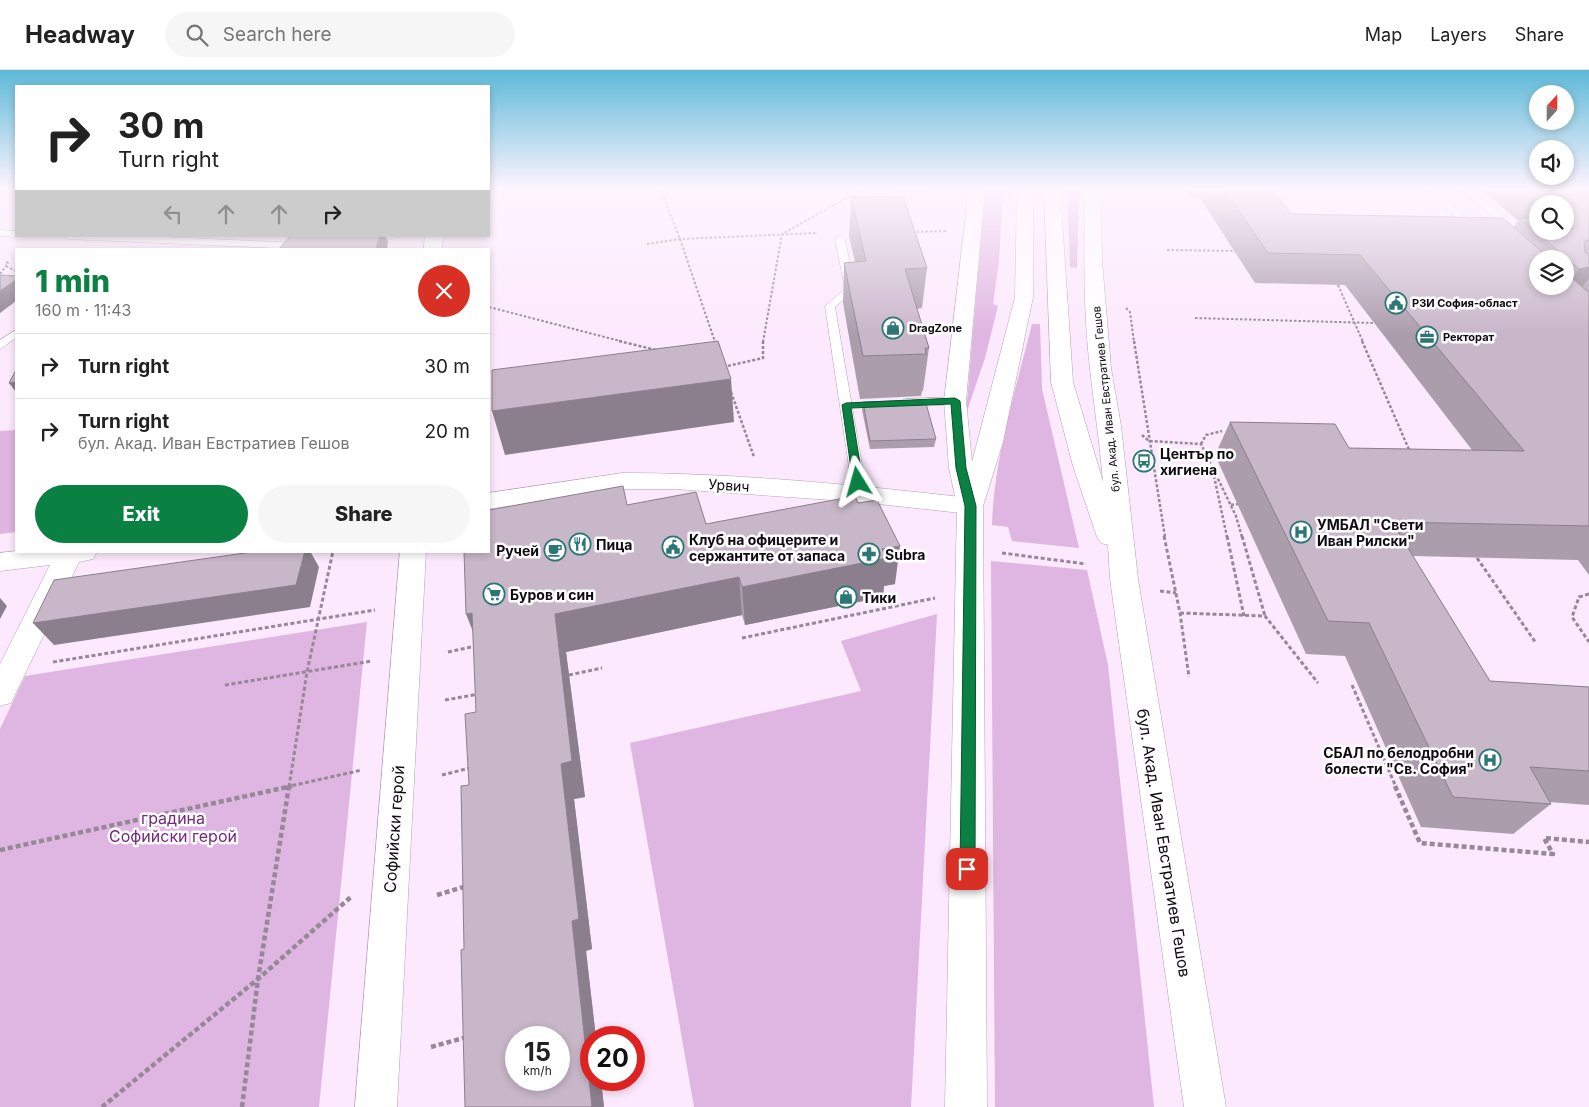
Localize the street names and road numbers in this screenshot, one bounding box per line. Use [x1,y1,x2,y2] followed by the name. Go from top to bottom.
[1089,305,1123,493] street label: бул. Акад. Иван Евстратиев Гешов
[708,475,750,495] street label: Урвич
[1133,707,1195,979] street label: бул. Акад. Иван Евстратиев Гешов
[380,765,408,893] street label: Софийски герой

